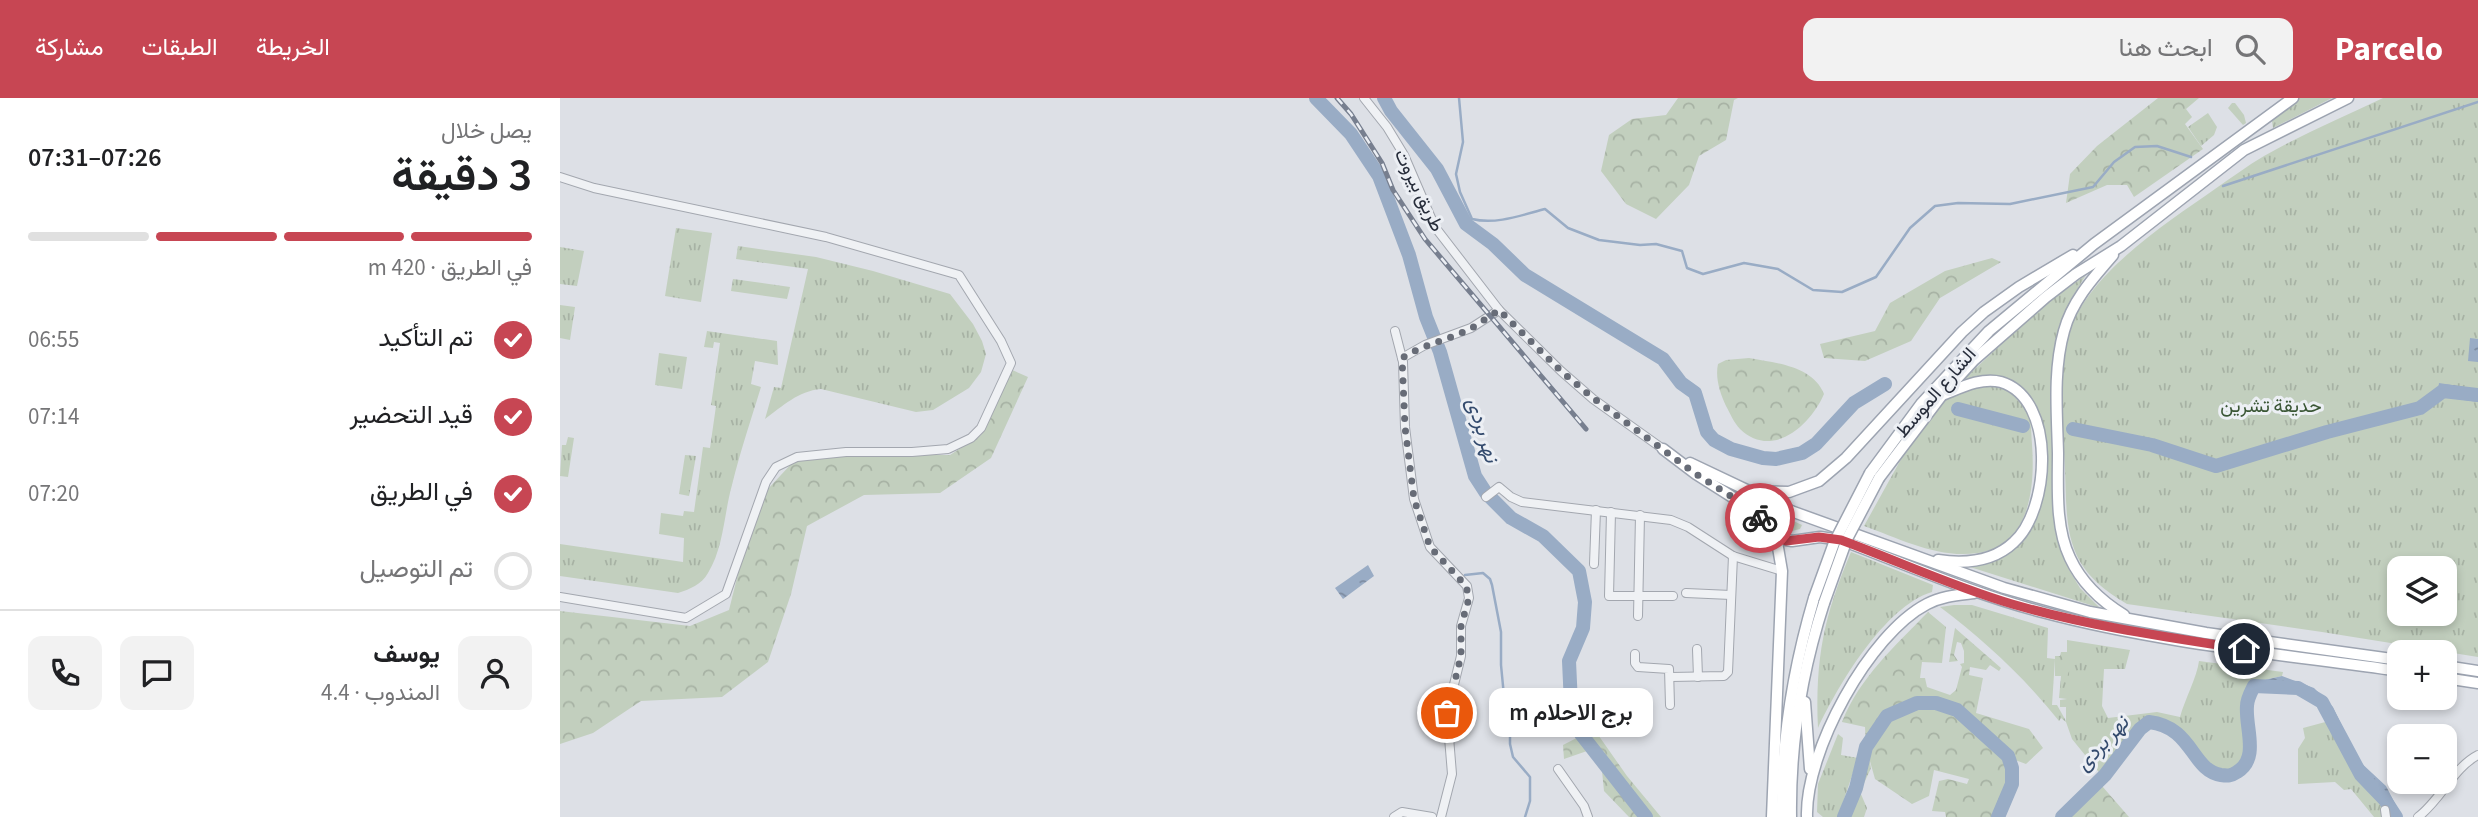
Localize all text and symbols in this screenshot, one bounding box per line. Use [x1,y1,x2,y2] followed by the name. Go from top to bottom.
[1803,18,2293,81] search box
[2335,26,2443,73] text: Parcelo
[2118,29,2213,66] text: ابحث هنا
[35,30,103,65] text: مشاركة
[141,30,218,65] text: الطبقات
[256,30,330,65] text: الخريطة
[2231,30,2269,68] icon: search
[441,114,532,147] text: يصل خلال
[28,139,162,176] text: 07:26–07:31
[391,143,532,208] text: 3 دقيقة
[1387,145,1450,237] street label: طريق بيروت
[368,251,532,284] text: في الطريق · 420 m
[378,319,473,356] text: تم التأكيد
[494,321,532,359] icon: check
[28,323,79,356] text: 06:55
[1889,342,1983,444] street label: الشارع الموسط
[2220,393,2322,420] park label: حديقة تشرين
[1459,394,1507,467] water label: نهر بردى
[349,396,473,433] text: قيد التحضير
[494,398,532,436] icon: check
[28,400,79,433] text: 07:14
[370,473,473,510] text: في الطريق
[494,475,532,513] icon: check
[28,477,79,510] text: 07:20
[1725,483,1795,553] courier
[1741,499,1779,537] icon: bike
[359,550,473,587] text: تم التوصيل
[2387,556,2457,794] map controls
[2387,556,2457,626] button: layers
[2214,619,2274,679] pin
[2225,630,2263,668] icon: home
[373,635,440,672] text: يوسف
[28,636,102,710] button: phone
[120,636,194,710] button: chat
[458,636,532,710] button: person
[2387,640,2457,710] button: +
[321,676,440,709] text: المندوب · 4.4
[1417,683,1477,743] pin
[1489,688,1654,738] callout: برج الاحلام m
[1428,694,1466,732] icon: bag
[1509,696,1633,729] text: برج الاحلام m
[2068,708,2136,777] water label: نهر بردى
[2387,724,2457,794] button: −

